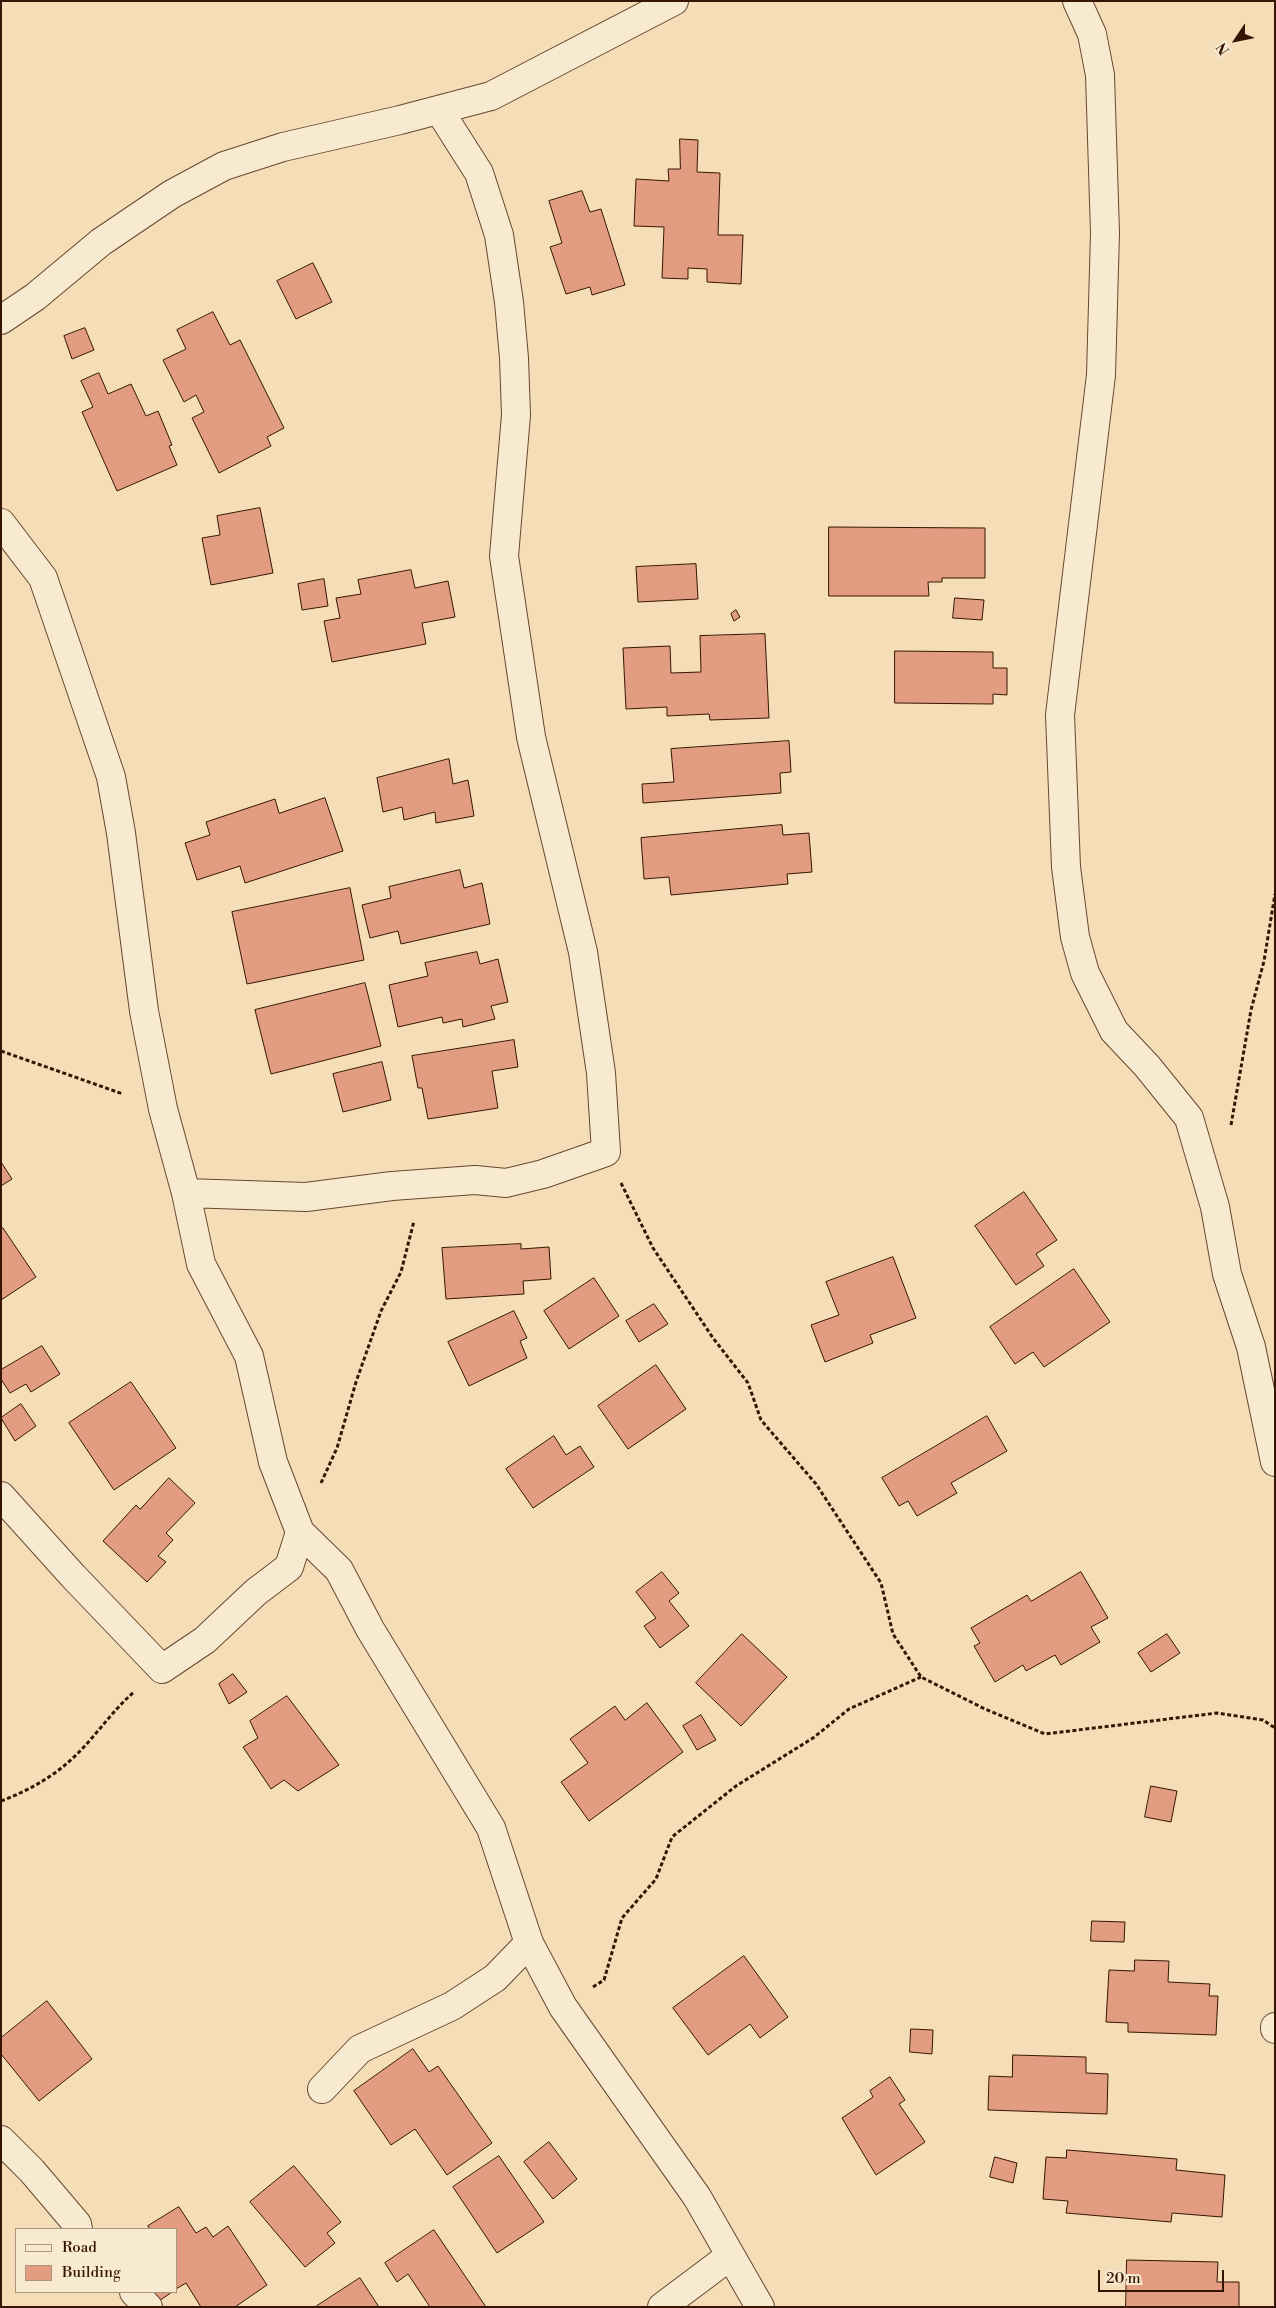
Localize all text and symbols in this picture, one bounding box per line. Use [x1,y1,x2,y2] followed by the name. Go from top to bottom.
[1211,15,1261,65] north arrow
[1213,39,1234,58] text: N
[15,2228,178,2293] legend
[62,2238,97,2257] text: Road
[1101,2260,1227,2292] scale bar
[62,2263,121,2282] text: Building
[1106,2269,1141,2288] text: 20 m

